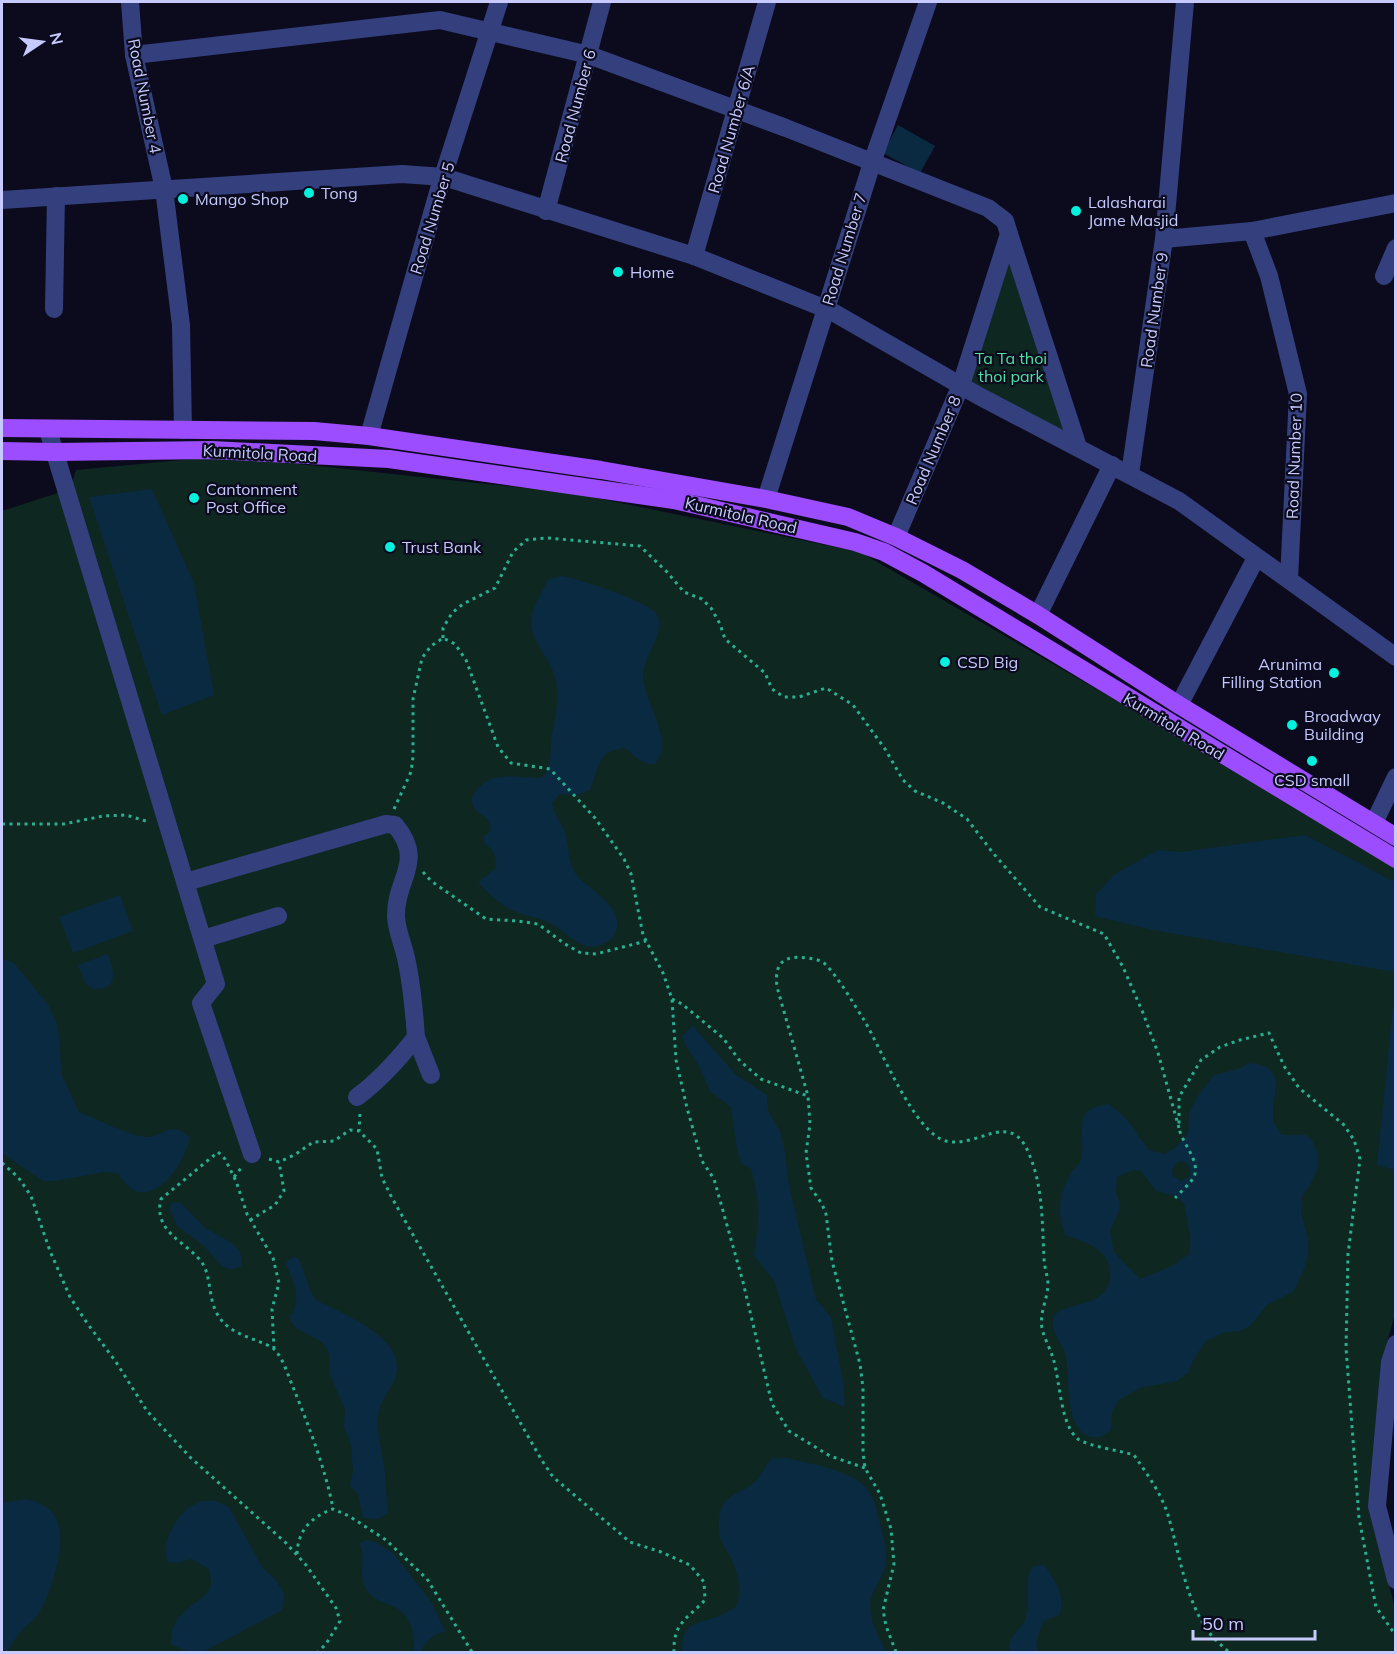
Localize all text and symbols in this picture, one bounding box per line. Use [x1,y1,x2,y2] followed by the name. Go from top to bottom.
[12,12,72,72] north arrow
[46,30,68,47] text: N
[124,37,166,155] street label: Road Number 4
[550,47,600,165] street label: Road Number 6
[703,62,759,195] street label: Road Number 6/A
[405,159,459,277] street label: Road Number 5
[321,183,358,203] place label: Tong
[302,186,316,200] marker: Tong
[195,189,289,209] place label: Mango Shop
[817,190,871,308] street label: Road Number 7
[176,192,190,206] marker: Mango Shop
[1088,192,1178,230] place label: Lalasharai Jame Masjid
[1069,204,1083,218] marker: Lalasharai Jame Masjid
[1136,251,1172,369] street label: Road Number 9
[630,262,674,282] place label: Home
[611,265,625,279] marker: Home
[975,348,1047,386] park label: Ta Ta thoi thoi park
[901,392,965,508] street label: Road Number 8
[1282,393,1306,519] street label: Road Number 10
[202,440,318,466] street label: Kurmitola Road
[206,479,298,517] place label: Cantonment Post Office
[187,491,201,505] marker: Cantonment Post Office
[683,492,799,538] street label: Kurmitola Road
[402,537,482,557] place label: Trust Bank
[383,540,397,554] marker: Trust Bank
[957,652,1018,672] place label: CSD Big
[1222,654,1322,692] place label: Arunima Filling Station
[938,655,952,669] marker: CSD Big
[1327,666,1341,680] marker: Arunima Filling Station
[1120,688,1228,764] street label: Kurmitola Road
[1304,706,1381,744] place label: Broadway Building
[1285,718,1299,732] marker: Broadway Building
[1305,754,1319,768] marker: CSD small
[1274,770,1350,790] place label: CSD small
[1193,1603,1314,1641] scale bar
[1202,1612,1244,1635] text: 50 m

